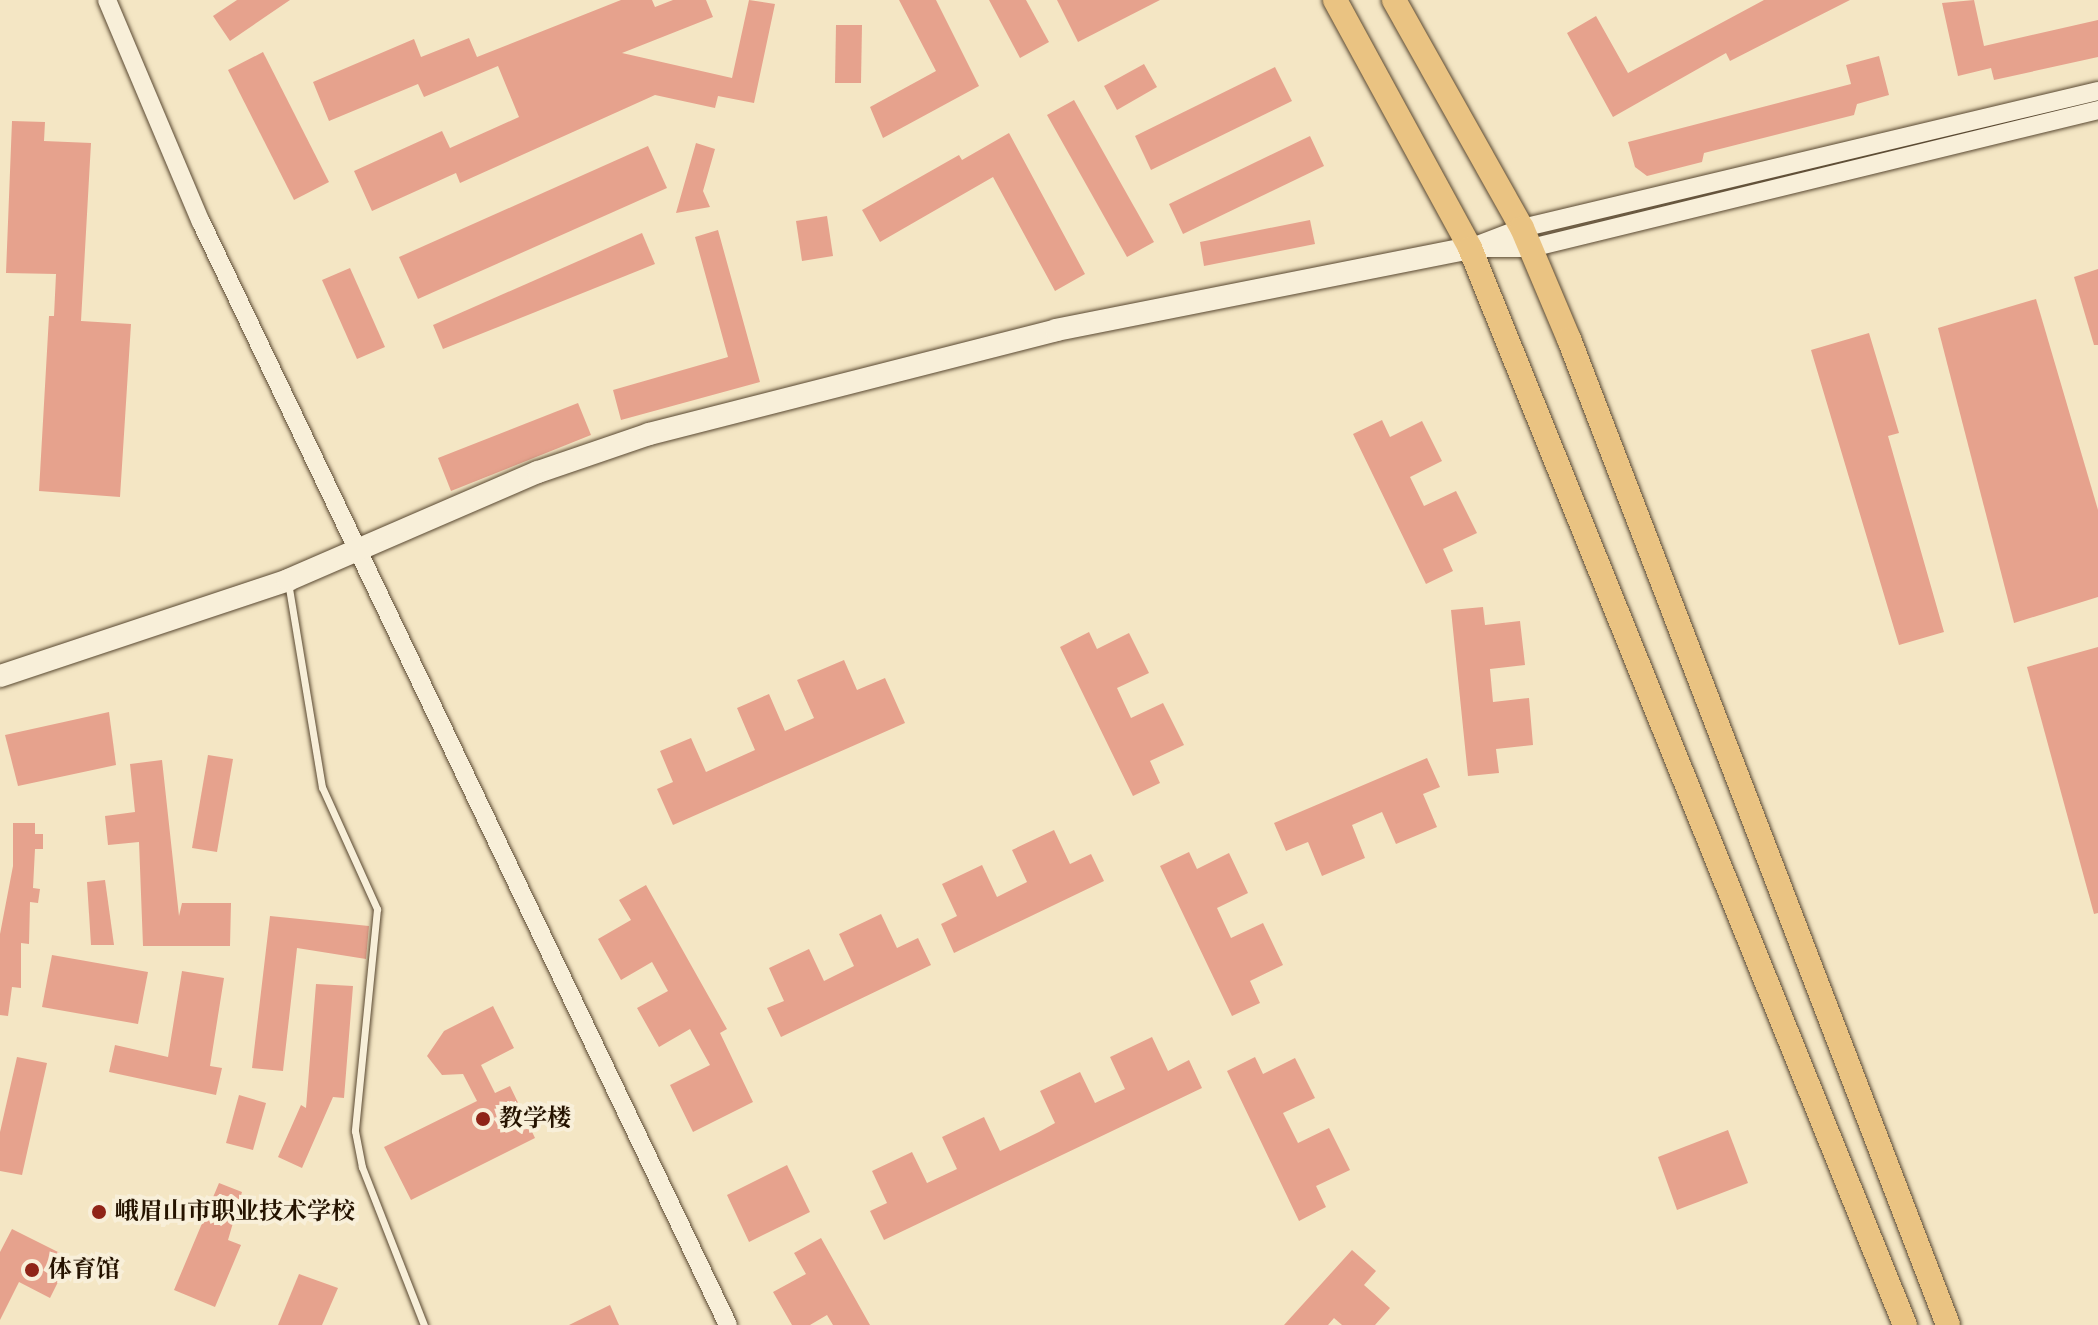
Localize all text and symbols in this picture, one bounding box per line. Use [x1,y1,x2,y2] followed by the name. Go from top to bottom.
[499,1105,571,1133] place label: 教学楼
[474,1110,492,1128] marker: 教学楼
[115,1198,355,1226] place label: 峨眉山市职业技术学校
[90,1203,108,1221] marker: 峨眉山市职业技术学校
[48,1256,120,1284] place label: 体育馆
[23,1261,41,1279] marker: 体育馆

